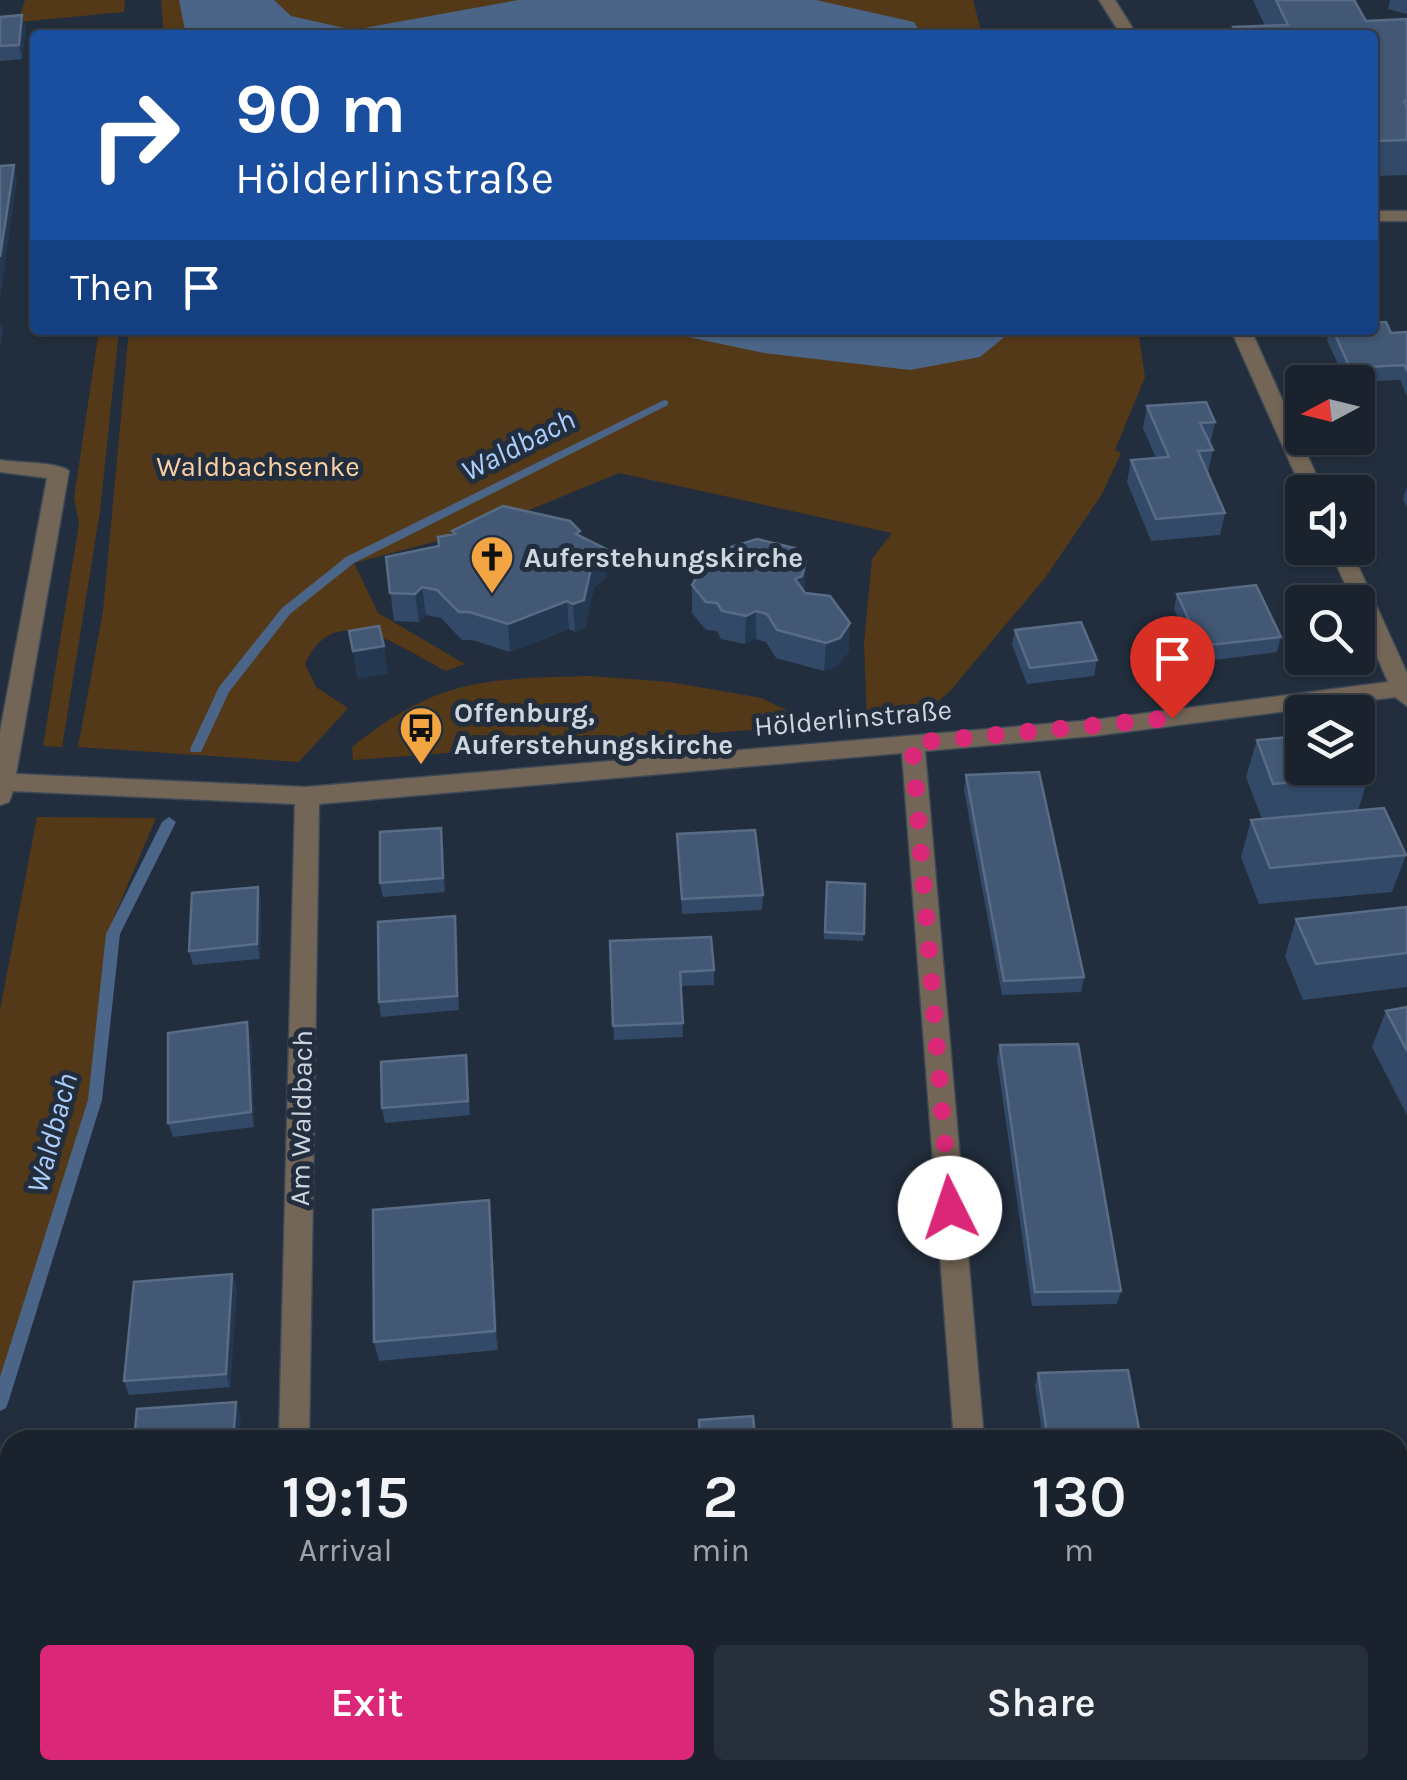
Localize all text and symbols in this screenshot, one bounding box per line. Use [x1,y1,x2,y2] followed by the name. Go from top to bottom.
[235,68,406,150] text: 90 m
[70,70,200,200] icon: right
[235,152,554,204] text: Hölderlinstraße
[174,260,229,315] icon: arrive
[70,265,154,310] text: Then
[1285,365,1375,455] north arrow
[1285,365,1375,785] map controls
[455,401,581,489] water label: Waldbach
[156,450,360,483] park label: Waldbachsenke
[1285,475,1375,565] button: sound
[469,534,515,595] church icon: Auferstehungskirche
[524,541,803,574] place label: Auferstehungskirche
[1285,585,1375,675] button: search
[1130,616,1215,719] pin
[1145,631,1200,686] icon: arrive
[753,693,953,743] street label: Hölderlinstraße
[1285,695,1375,785] button: layers
[454,696,733,761] place label: Offenburg, Auferstehungskirche
[398,705,444,766] bus stop icon: Offenburg, Auferstehungskirche
[283,1030,319,1206] street label: Am Waldbach
[19,1069,85,1197] water label: Waldbach
[898,1156,1002,1260] position arrow
[281,1462,410,1532] text: 19:15
[703,1462,738,1532] text: 2
[1031,1462,1127,1532] text: 130
[299,1532,392,1569] text: Arrival
[691,1532,750,1569] text: min
[1064,1532,1094,1569] text: m
[40,1645,694,1760] button: Exit
[714,1645,1368,1760] button: Share

